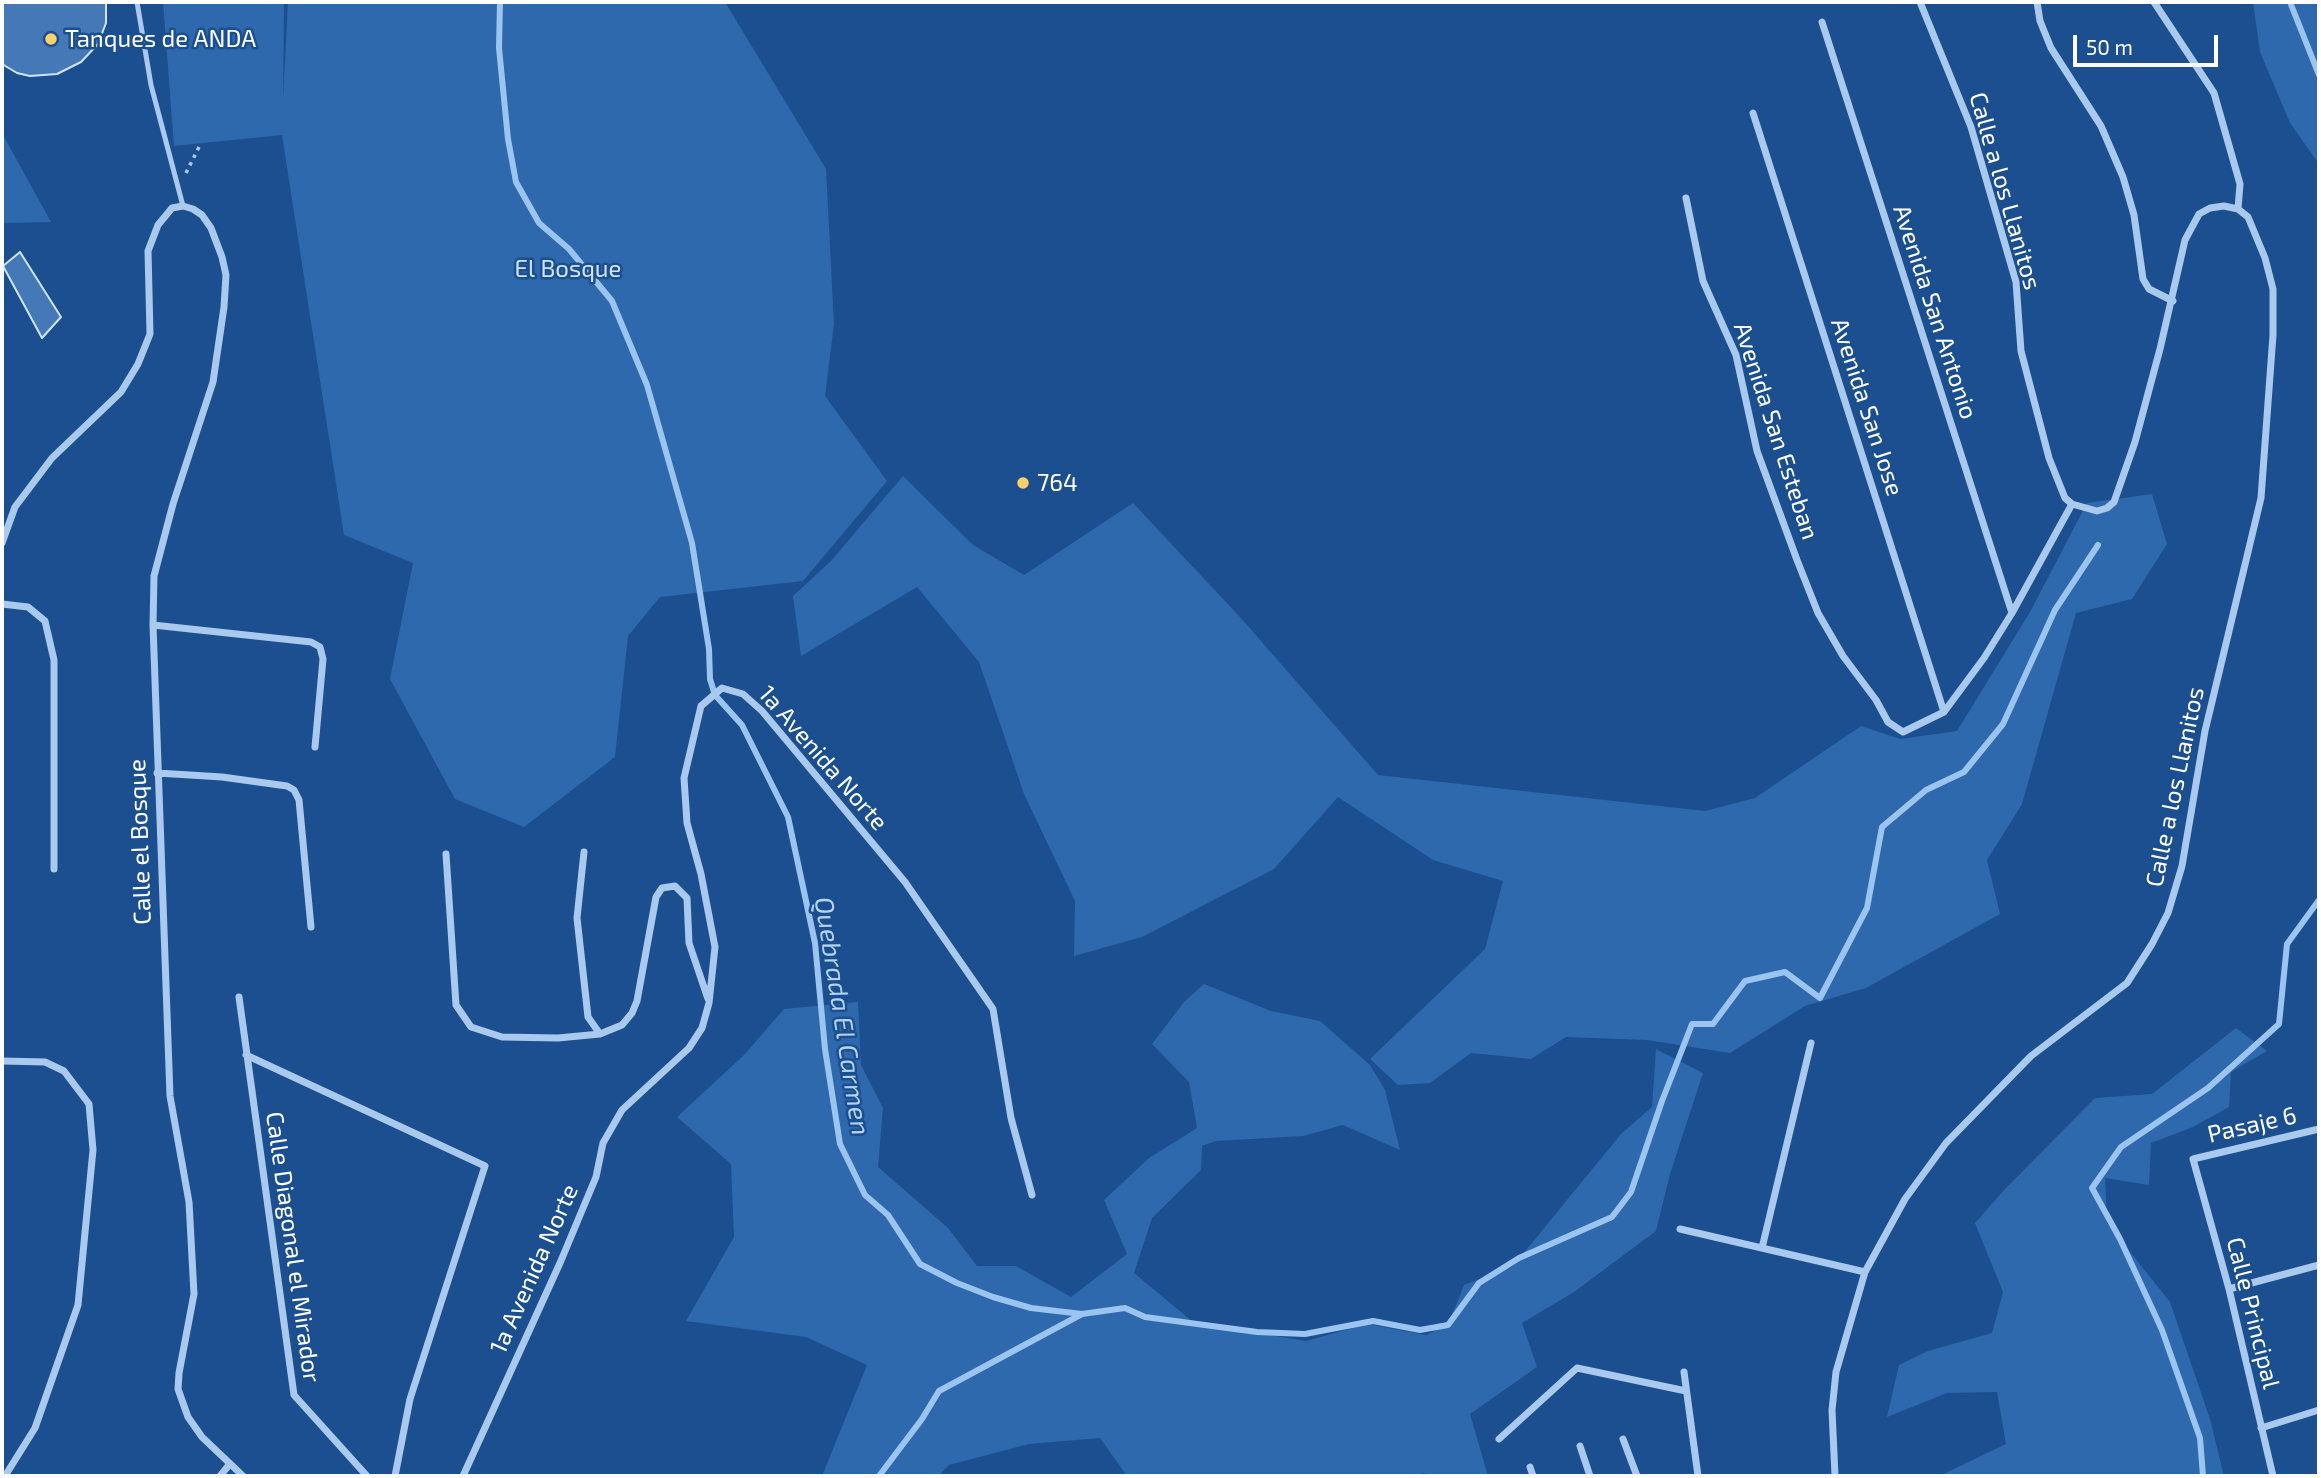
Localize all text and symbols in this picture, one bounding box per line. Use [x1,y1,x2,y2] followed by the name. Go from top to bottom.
[2076,21,2221,65] scale bar
[65,25,256,53] place label: Tanques de ANDA
[43,31,59,47] marker: Tanques de ANDA
[2086,34,2133,59] text: 50 m
[1963,89,2047,293] street label: Calle a los Llanitos
[1887,201,1983,423] street label: Avenida San Antonio
[515,255,621,283] park label: El Bosque
[1825,315,1909,499] street label: Avenida San Jose
[1727,319,1825,543] street label: Avenida San Esteban
[1037,469,1078,497] place label: 764
[1015,475,1031,491] marker: 764
[752,680,894,836] street label: 1a Avenida Norte
[2140,684,2210,890] street label: Calle a los Llanitos
[123,759,157,925] street label: Calle el Bosque
[808,895,876,1137] water label: Quebrada El Carmen
[2205,1101,2299,1149] street label: Pasaje 6
[260,1110,326,1384] street label: Calle Diagonal el Mirador
[484,1180,584,1358] street label: 1a Avenida Norte
[2220,1234,2286,1392] street label: Calle Principal

